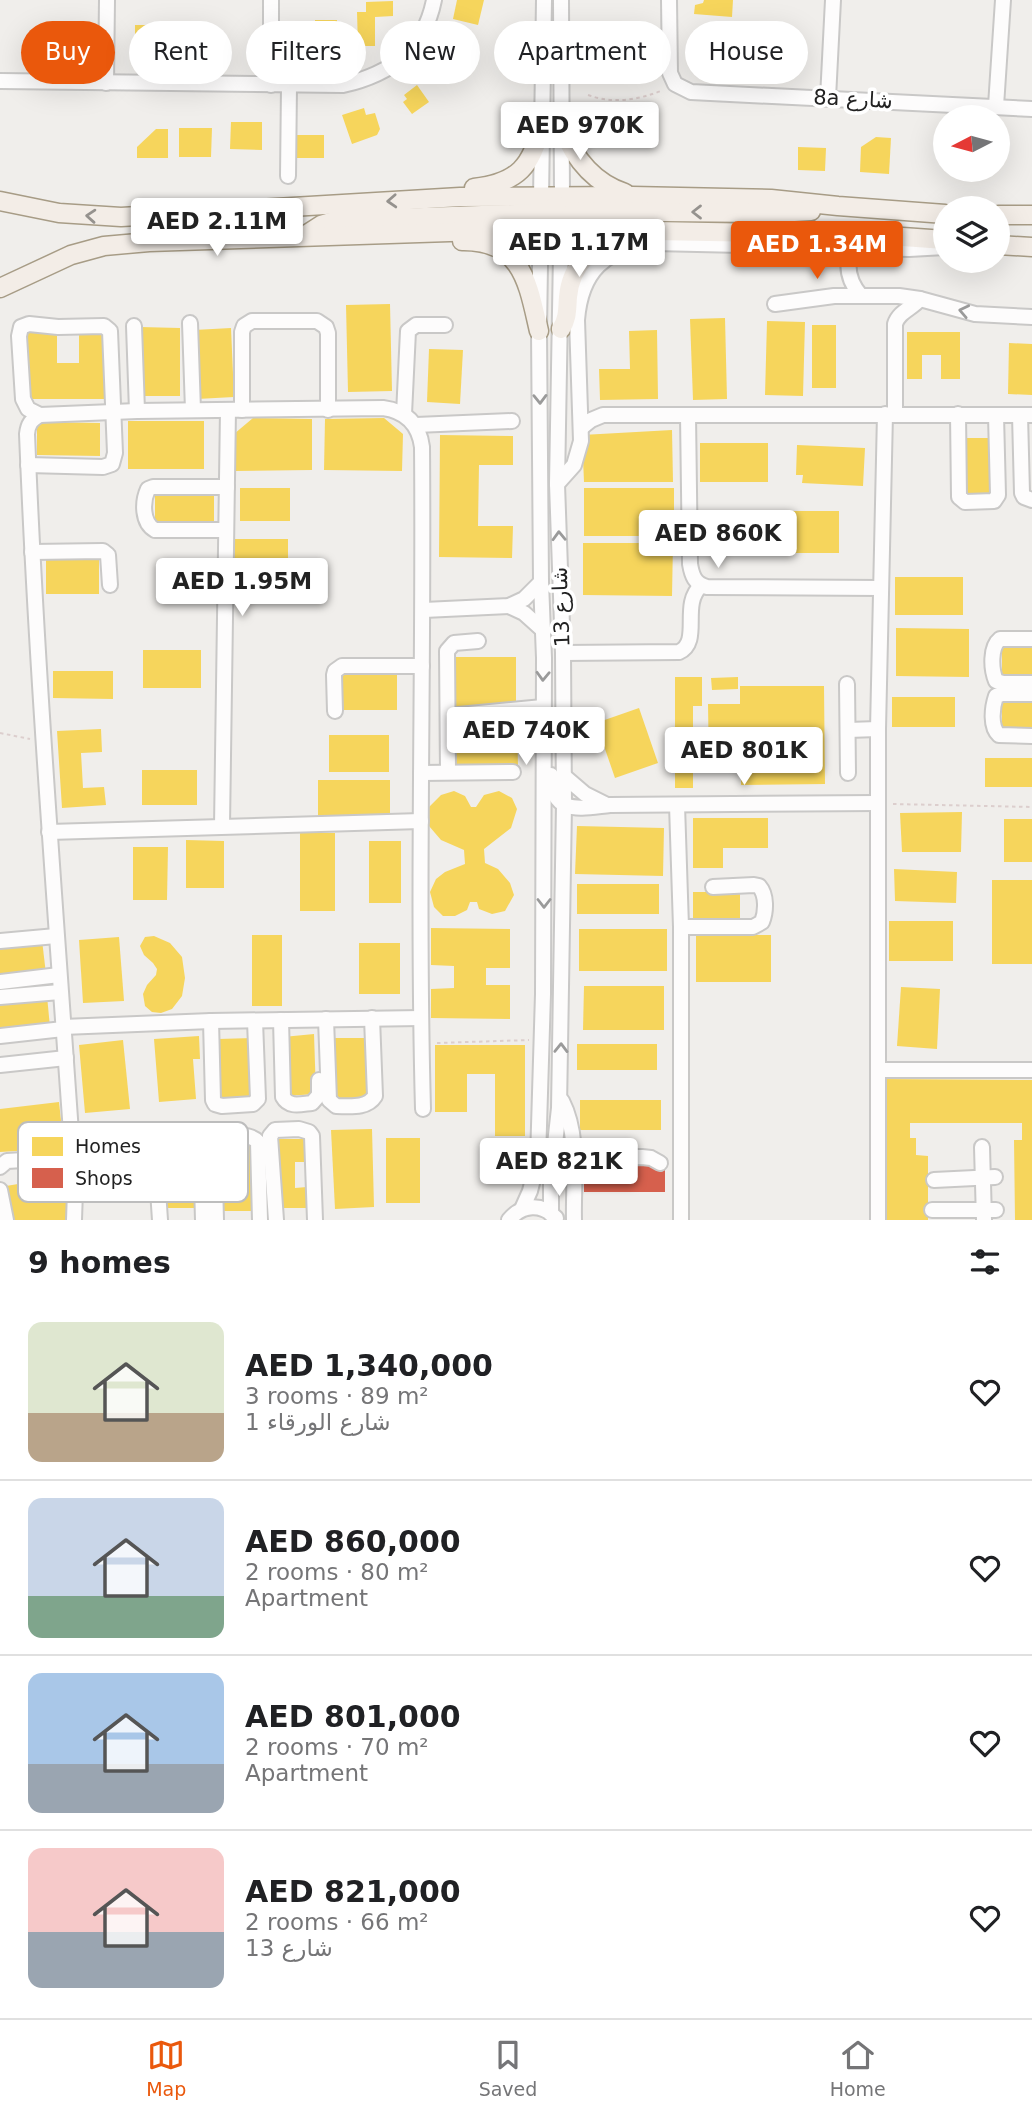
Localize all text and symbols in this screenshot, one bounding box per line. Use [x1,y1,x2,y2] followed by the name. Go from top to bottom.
[21,21,115,84] chip: Buy
[129,21,232,84] chip: Rent
[246,21,366,84] chip: Filters
[380,21,480,84] chip: New
[494,21,671,84] chip: Apartment
[685,21,808,84] chip: House
[813,85,893,113] street label: 8a شارع
[508,102,652,162] pin: AED 970K
[933,105,1010,182] north arrow
[933,105,1010,273] map controls
[517,112,643,138] text: AED 970K
[386,193,397,208] one-way arrow
[933,196,1010,273] button: layers
[137,198,297,258] pin: AED 2.11M
[691,205,702,220] one-way arrow
[147,208,287,234] text: AED 2.11M
[85,209,96,224] one-way arrow
[499,219,659,279] pin: AED 1.17M
[737,222,897,281] pin: AED 1.34M
[509,229,649,255] text: AED 1.17M
[747,231,887,257] text: AED 1.34M
[958,305,970,320] one-way arrow
[532,394,548,405] one-way arrow
[646,510,790,570] pin: AED 860K
[655,520,781,546] text: AED 860K
[551,530,566,541] one-way arrow
[162,558,322,618] pin: AED 1.95M
[548,567,574,647] street label: شارع 13
[172,568,312,594] text: AED 1.95M
[536,670,551,681] one-way arrow
[454,708,598,767] pin: AED 740K
[463,717,589,743] text: AED 740K
[672,728,816,787] pin: AED 801K
[681,737,807,763] text: AED 801K
[536,898,551,909] one-way arrow
[553,1042,568,1053] one-way arrow
[18,1122,248,1202] legend
[75,1135,141,1157] text: Homes
[487,1138,631,1198] pin: AED 821K
[496,1148,622,1174] text: AED 821K
[75,1167,133,1189] text: Shops
[966,1243,1004,1281] icon: filters
[28,1245,171,1280] text: 9 homes
[245,1348,493,1383] text: AED 1,340,000
[84,1350,168,1434] icon: home
[966,1373,1004,1411] icon: heart
[245,1383,429,1409] text: 3 rooms · 89 m²
[245,1409,391,1435] text: شارع الورقاء 1
[245,1524,461,1559] text: AED 860,000
[84,1526,168,1610] icon: home
[966,1549,1004,1587] icon: heart
[245,1559,429,1585] text: 2 rooms · 80 m²
[245,1585,368,1611] text: Apartment
[245,1699,461,1734] text: AED 801,000
[84,1701,168,1785] icon: home
[966,1724,1004,1762] icon: heart
[245,1734,429,1760] text: 2 rooms · 70 m²
[245,1760,368,1786] text: Apartment
[245,1874,461,1909] text: AED 821,000
[84,1876,168,1960] icon: home
[966,1899,1004,1937] icon: heart
[245,1909,429,1935] text: 2 rooms · 66 m²
[245,1935,333,1961] text: شارع 13
[146,2036,186,2100] tab: Map
[479,2036,537,2100] tab: Saved
[830,2036,886,2100] tab: Home

